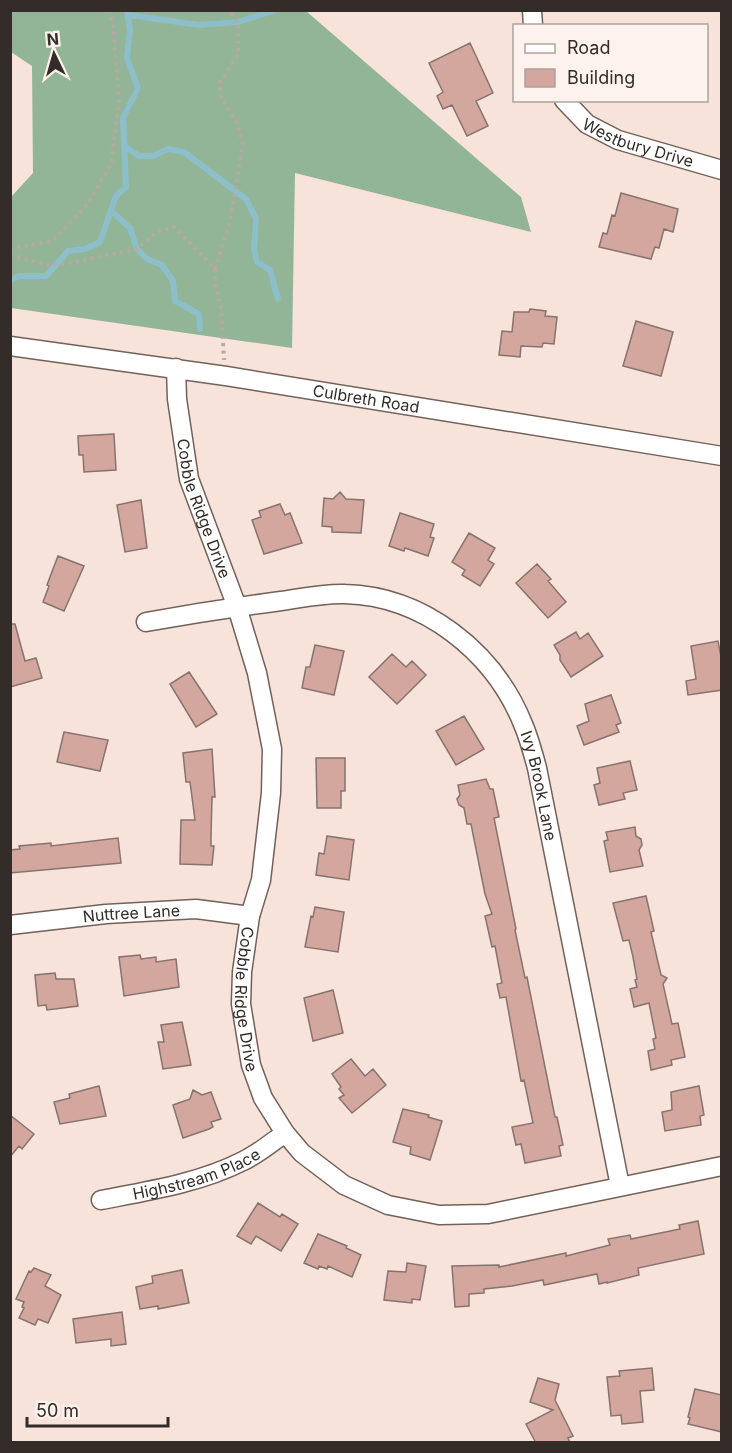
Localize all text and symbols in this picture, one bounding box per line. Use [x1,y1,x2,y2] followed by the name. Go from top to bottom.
[24,24,84,84] north arrow
[513,24,708,102] legend
[46,29,60,50] text: N
[567,37,610,58] text: Road
[567,67,635,88] text: Building
[579,113,696,171] street label: Westbury Drive
[311,380,421,417] street label: Culbreth Road
[173,437,235,581] street label: Cobble Ridge Drive
[517,728,561,843] street label: Ivy Brook Lane
[82,900,180,927] street label: Nuttree Lane
[231,925,263,1074] street label: Cobble Ridge Drive
[131,1144,264,1204] street label: Highstream Place
[27,1390,168,1428] scale bar
[36,1400,79,1421] text: 50 m

